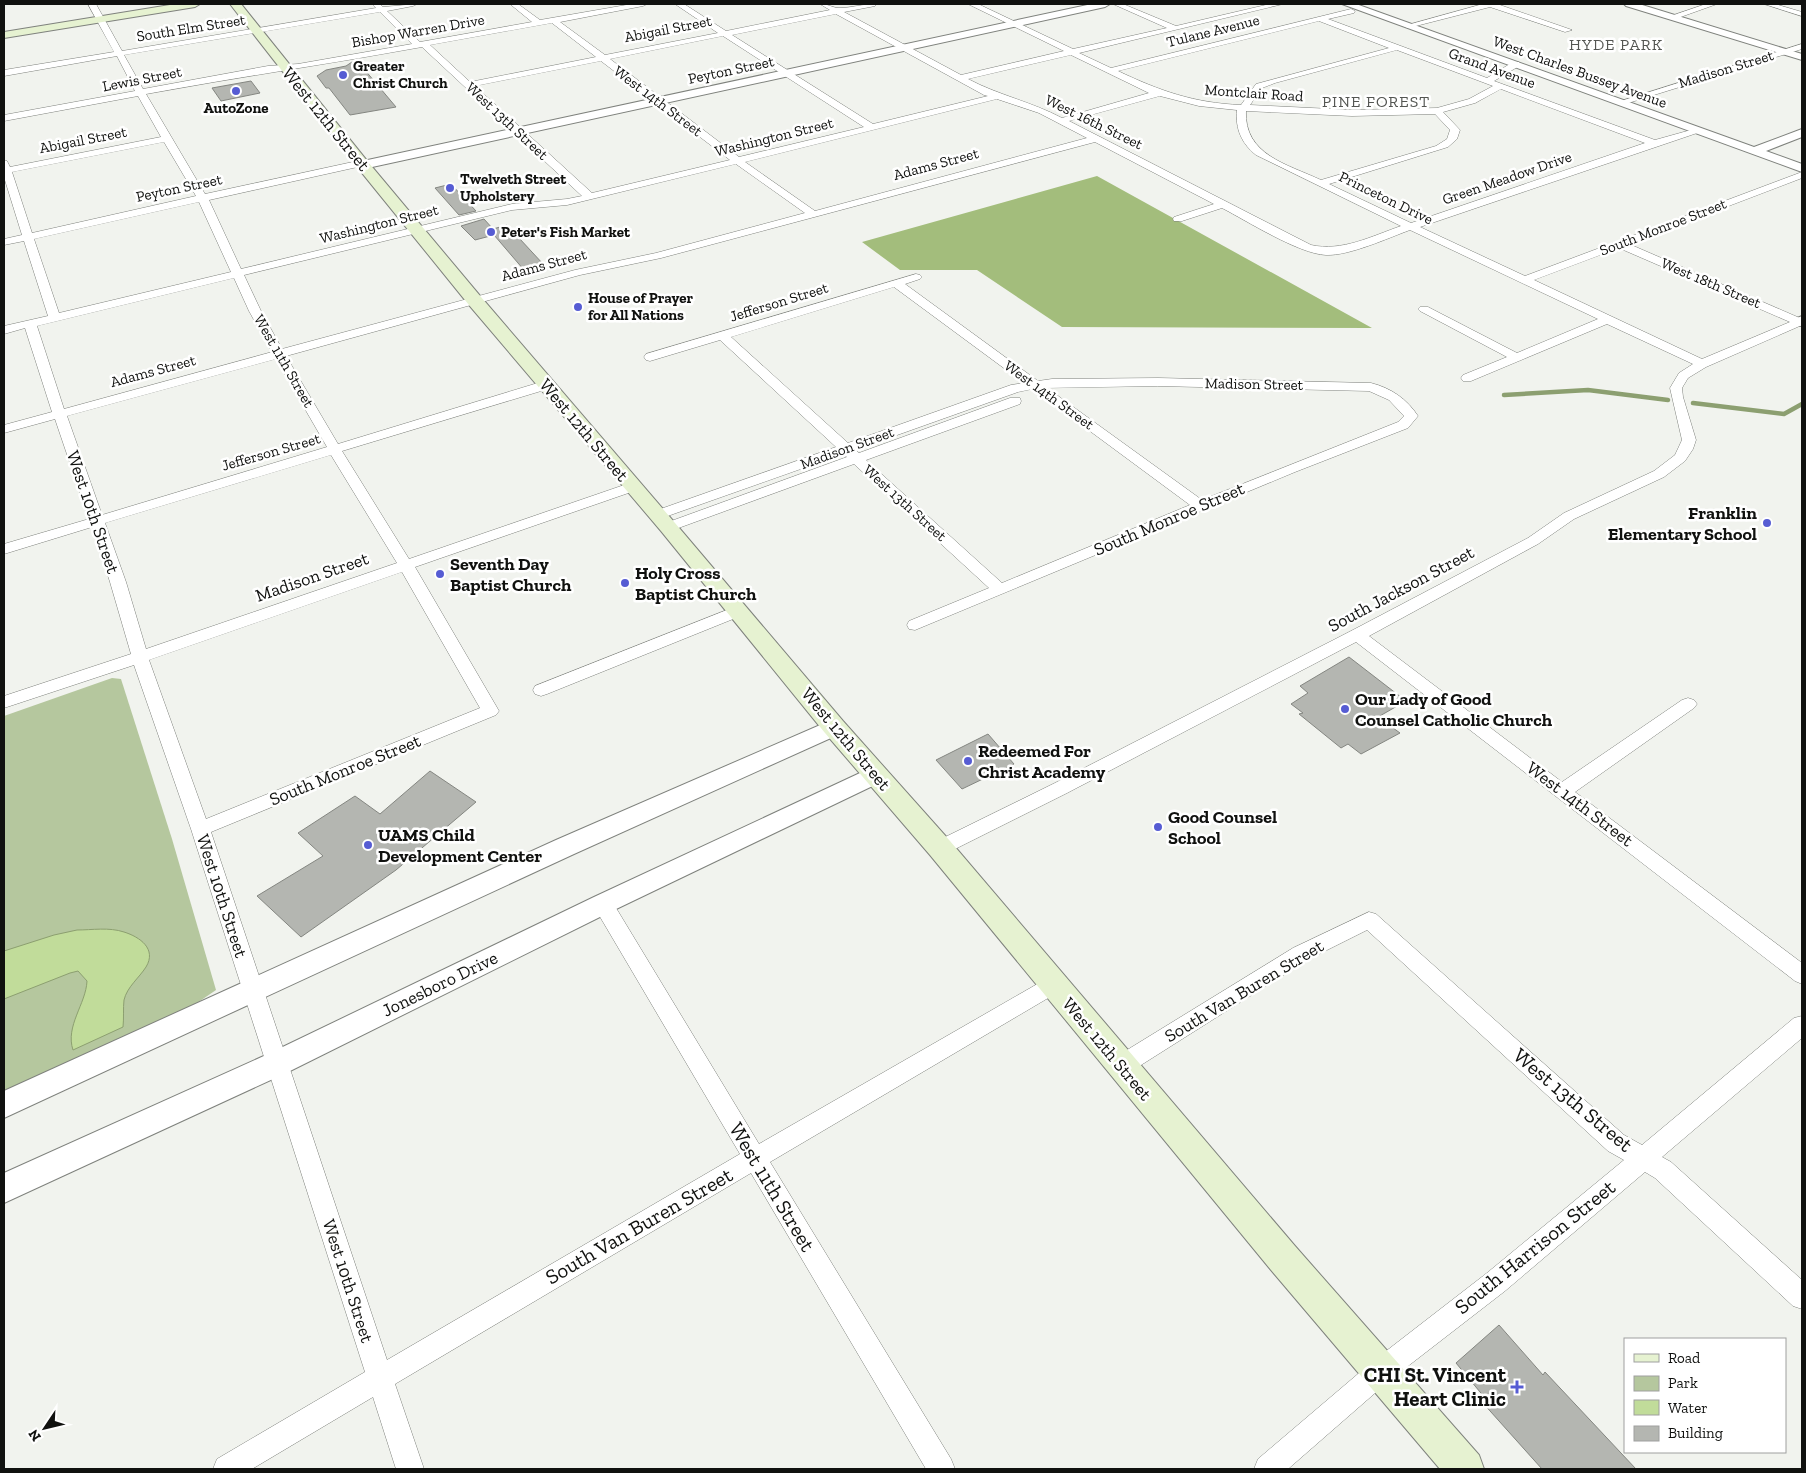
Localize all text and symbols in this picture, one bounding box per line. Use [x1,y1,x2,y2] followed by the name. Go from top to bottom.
[135,10,247,45] street label: South Elm Street
[350,10,486,52] street label: Bishop Warren Drive
[1165,11,1261,51] street label: Tulane Avenue
[623,12,714,46] street label: Abigail Street
[1491,32,1669,112] street label: West Charles Bussey Avenue
[1569,35,1663,54] district label: HYDE PARK
[1446,44,1538,92] street label: Grand Avenue
[1676,46,1776,92] street label: Madison Street
[686,52,776,88] street label: Peyton Street
[353,57,448,92] place label: Greater Christ Church
[101,62,184,95] street label: Lewis Street
[610,62,706,140] street label: West 14th Street
[277,63,375,176] street label: West 12th Street
[337,69,349,81] marker: Greater Christ Church
[462,78,552,164] street label: West 13th Street
[1204,81,1305,105] street label: Montclair Road
[230,85,242,97] marker: AutoZone
[1042,91,1146,154] street label: West 16th Street
[1322,92,1430,111] district label: PINE FOREST
[203,99,269,117] place label: AutoZone
[713,113,835,160] street label: Washington Street
[38,123,129,157] street label: Abigail Street
[891,144,981,184] street label: Adams Street
[1440,147,1574,209] street label: Green Meadow Drive
[1336,167,1436,229] street label: Princeton Drive
[134,170,224,206] street label: Peyton Street
[460,170,567,205] place label: Twelveth Street Upholstery
[444,182,456,194] marker: Twelveth Street Upholstery
[1597,194,1729,259] street label: South Monroe Street
[318,200,440,247] street label: Washington Street
[501,223,631,241] place label: Peter's Fish Market
[485,226,497,238] marker: Peter's Fish Market
[499,245,589,285] street label: Adams Street
[1658,254,1764,312] street label: West 18th Street
[728,278,831,325] street label: Jefferson Street
[588,289,694,324] place label: House of Prayer for All Nations
[572,301,584,313] marker: House of Prayer for All Nations
[250,311,318,411] street label: West 11th Street
[108,351,198,391] street label: Adams Street
[1001,356,1098,434] street label: West 14th Street
[535,374,634,486] street label: West 12th Street
[1205,374,1304,394] street label: Madison Street
[798,423,897,473] street label: Madison Street
[220,429,323,475] street label: Jefferson Street
[62,448,124,577] street label: West 10th Street
[860,461,951,545] street label: West 13th Street
[1090,477,1248,561] street label: South Monroe Street
[1608,502,1757,545] place label: Franklin Elementary School
[1761,517,1773,529] marker: Franklin Elementary School
[1324,541,1478,637] street label: South Jackson Street
[253,547,372,607] street label: Madison Street
[450,553,572,596] place label: Seventh Day Baptist Church
[635,562,757,605] place label: Holy Cross Baptist Church
[434,568,446,580] marker: Seventh Day Baptist Church
[619,577,631,589] marker: Holy Cross Baptist Church
[797,683,896,795] street label: West 12th Street
[1355,688,1553,731] place label: Our Lady of Good Counsel Catholic Church
[1339,703,1351,715] marker: Our Lady of Good Counsel Catholic Church
[266,729,424,810] street label: South Monroe Street
[978,740,1106,783] place label: Redeemed For Christ Academy
[962,755,974,767] marker: Redeemed For Christ Academy
[1522,757,1638,851] street label: West 14th Street
[1168,806,1277,849] place label: Good Counsel School
[1152,821,1164,833] marker: Good Counsel School
[378,824,542,867] place label: UAMS Child Development Center
[192,832,252,961] street label: West 10th Street
[362,839,374,851] marker: UAMS Child Development Center
[1161,935,1328,1047] street label: South Van Buren Street
[379,947,501,1021] street label: Jonesboro Drive
[1058,993,1157,1105] street label: West 12th Street
[1509,1042,1638,1157] street label: West 13th Street
[724,1118,821,1256] street label: West 11th Street
[541,1162,737,1289] street label: South Van Buren Street
[1449,1174,1620,1319] street label: South Harrison Street
[318,1217,378,1346] street label: West 10th Street
[1624,1338,1786,1453] legend
[1668,1349,1701,1367] text: Road
[1364,1362,1507,1411] place label: CHI St. Vincent Heart Clinic
[1668,1374,1698,1392] text: Park
[1510,1380,1524,1394] marker: CHI St. Vincent Heart Clinic
[1668,1399,1708,1417] text: Water
[20,1403,70,1453] north arrow
[1668,1424,1723,1442] text: Building
[25,1426,45,1444] text: N

